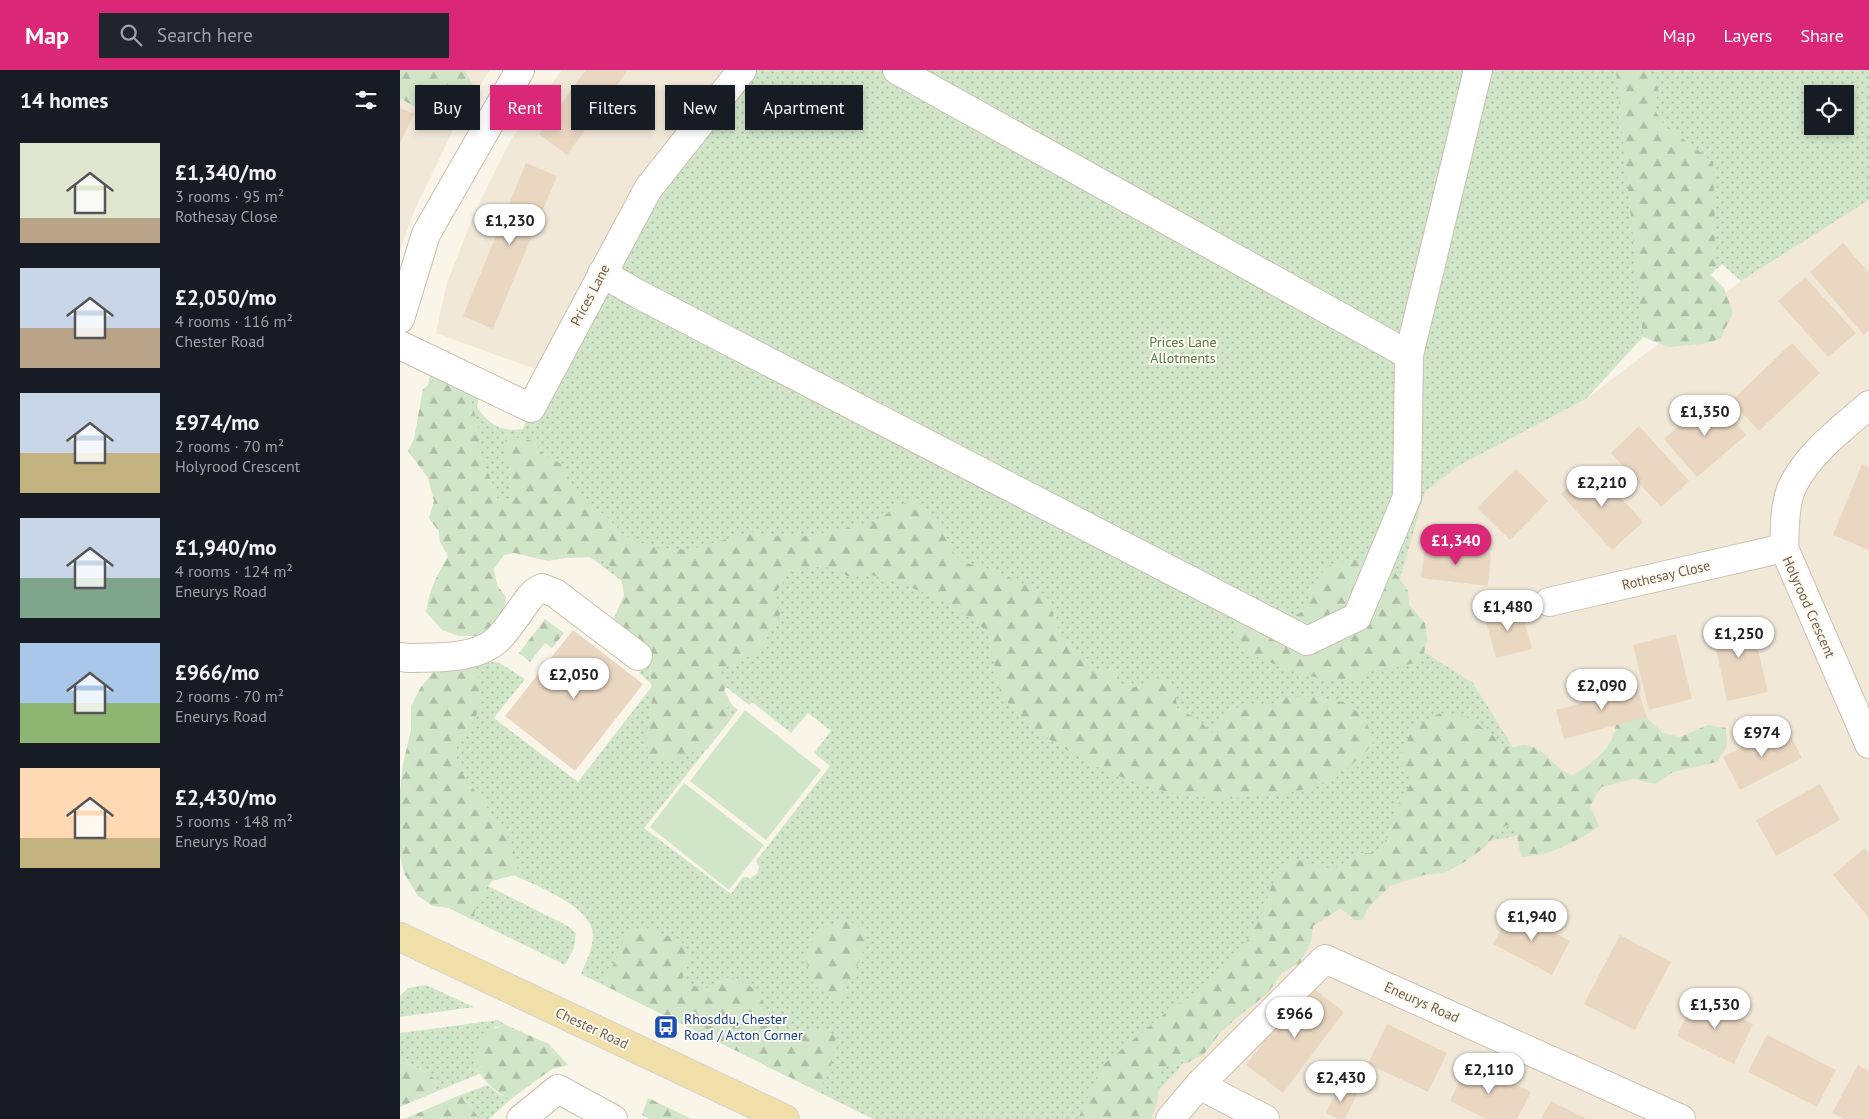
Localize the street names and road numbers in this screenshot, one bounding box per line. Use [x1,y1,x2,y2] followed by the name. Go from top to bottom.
[566,261,614,329] street label: Prices Lane
[1778,553,1840,661] street label: Holyrood Crescent
[1620,556,1712,594] street label: Rothesay Close
[1382,977,1462,1027] street label: Eneurys Road
[553,1003,631,1053] street label: Chester Road

